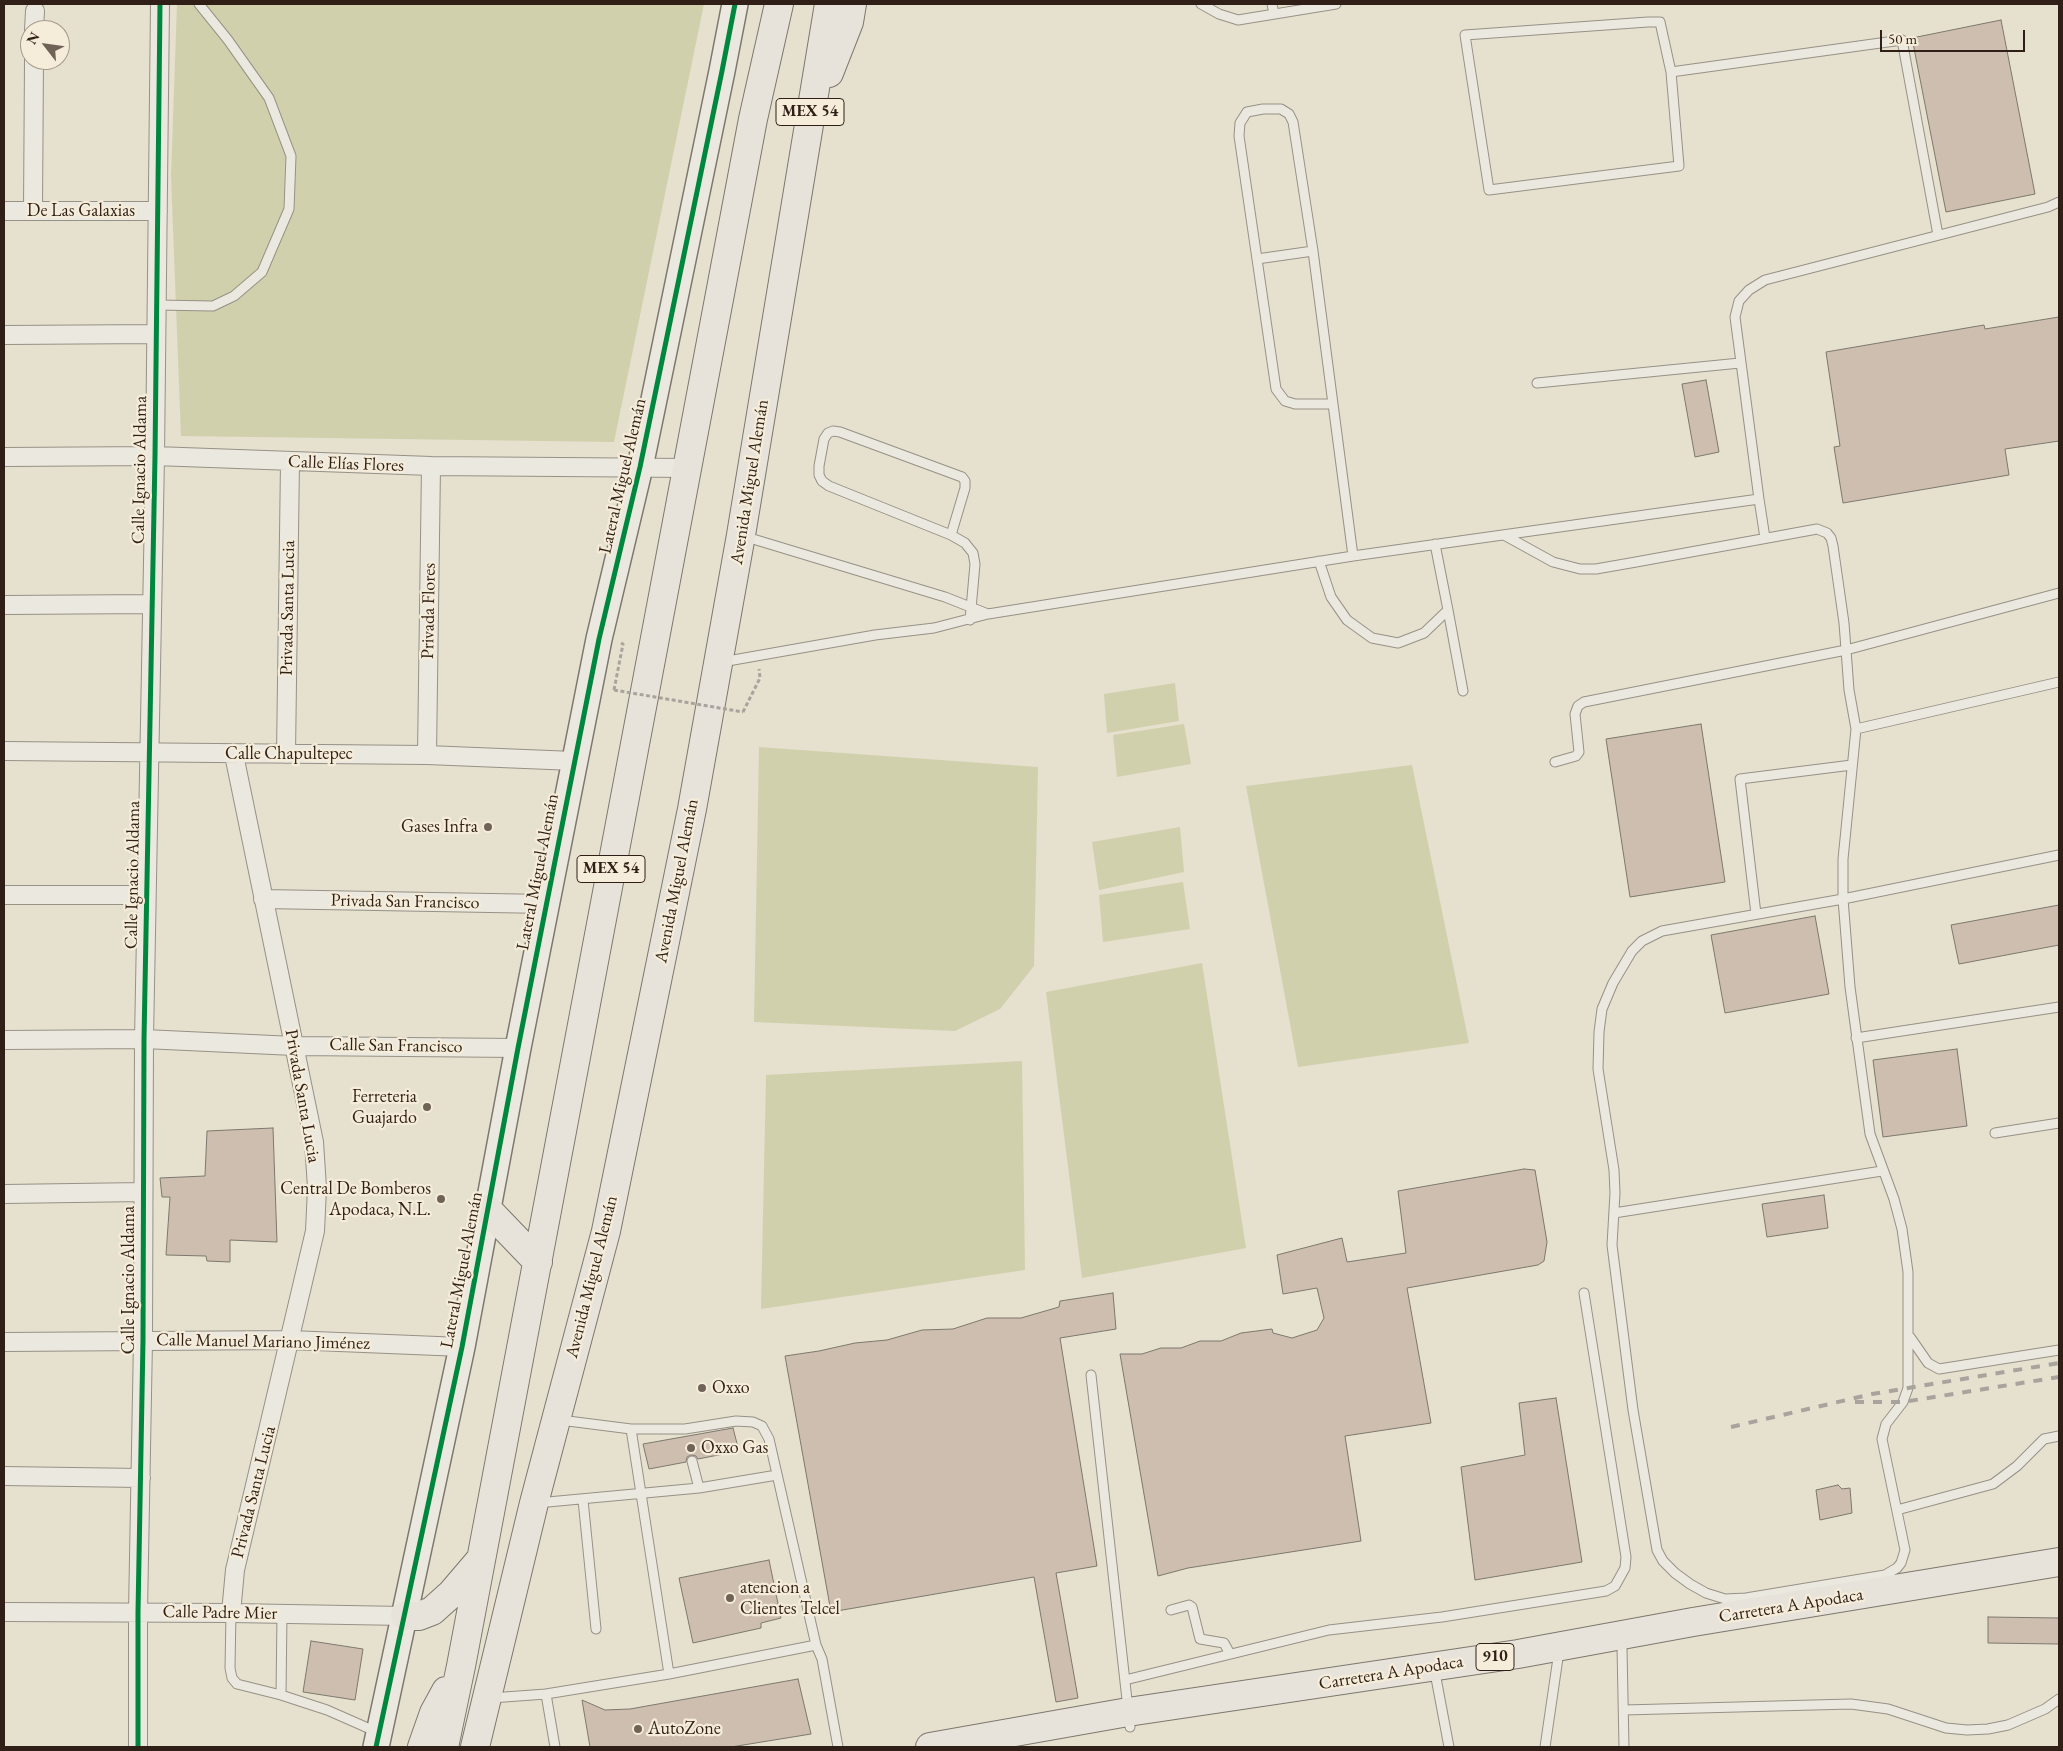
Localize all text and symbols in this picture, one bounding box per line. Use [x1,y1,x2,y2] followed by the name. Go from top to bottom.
[20,20,70,70] north arrow
[1883,20,2028,52] scale bar
[22,29,43,47] text: N
[1888,29,1917,48] text: 50 m
[776,98,844,125] road number: MEX 54
[27,200,135,222] street label: De Las Galaxias
[128,396,152,544] street label: Calle Ignacio Aldama
[595,396,651,556] street label: Lateral Miguel Alemán
[726,398,774,566] street label: Avenida Miguel Alemán
[288,451,404,477] street label: Calle Elías Flores
[276,540,300,676] street label: Privada Santa Lucia
[417,563,441,659] street label: Privada Flores
[225,743,353,765] street label: Calle Chapultepec
[512,792,564,952] street label: Lateral Miguel Alemán
[650,797,704,965] street label: Avenida Miguel Alemán
[121,801,145,949] street label: Calle Ignacio Aldama
[401,816,478,838] place label: Gases Infra
[482,821,494,833] marker: Gases Infra
[577,856,645,882] road number: MEX 54
[330,890,480,914] street label: Privada San Francisco
[280,1027,324,1165] street label: Privada Santa Lucia
[329,1034,463,1058] street label: Calle San Francisco
[352,1086,417,1128] place label: Ferreteria Guajardo
[421,1101,433,1113] marker: Ferreteria Guajardo
[280,1178,431,1220] place label: Central De Bomberos Apodaca, N.L.
[436,1190,488,1350] street label: Lateral Miguel Alemán
[435,1193,447,1205] marker: Central De Bomberos Apodaca, N.L.
[561,1193,623,1361] street label: Avenida Miguel Alemán
[118,1206,140,1354] street label: Calle Ignacio Aldama
[156,1329,370,1355] street label: Calle Manuel Mariano Jiménez
[712,1377,750,1399] place label: Oxxo
[696,1382,708,1394] marker: Oxxo
[227,1424,281,1560] street label: Privada Santa Lucia
[701,1437,768,1459] place label: Oxxo Gas
[685,1442,697,1454] marker: Oxxo Gas
[740,1577,840,1620] place label: atencion a Clientes Telcel
[1717,1584,1865,1628] street label: Carretera A Apodaca
[724,1592,736,1604] marker: atencion a Clientes Telcel
[162,1601,278,1625] street label: Calle Padre Mier
[1476,1644,1514,1670] road number: 910
[1317,1651,1465,1695] street label: Carretera A Apodaca
[648,1718,721,1740] place label: AutoZone
[632,1723,644,1735] marker: AutoZone

